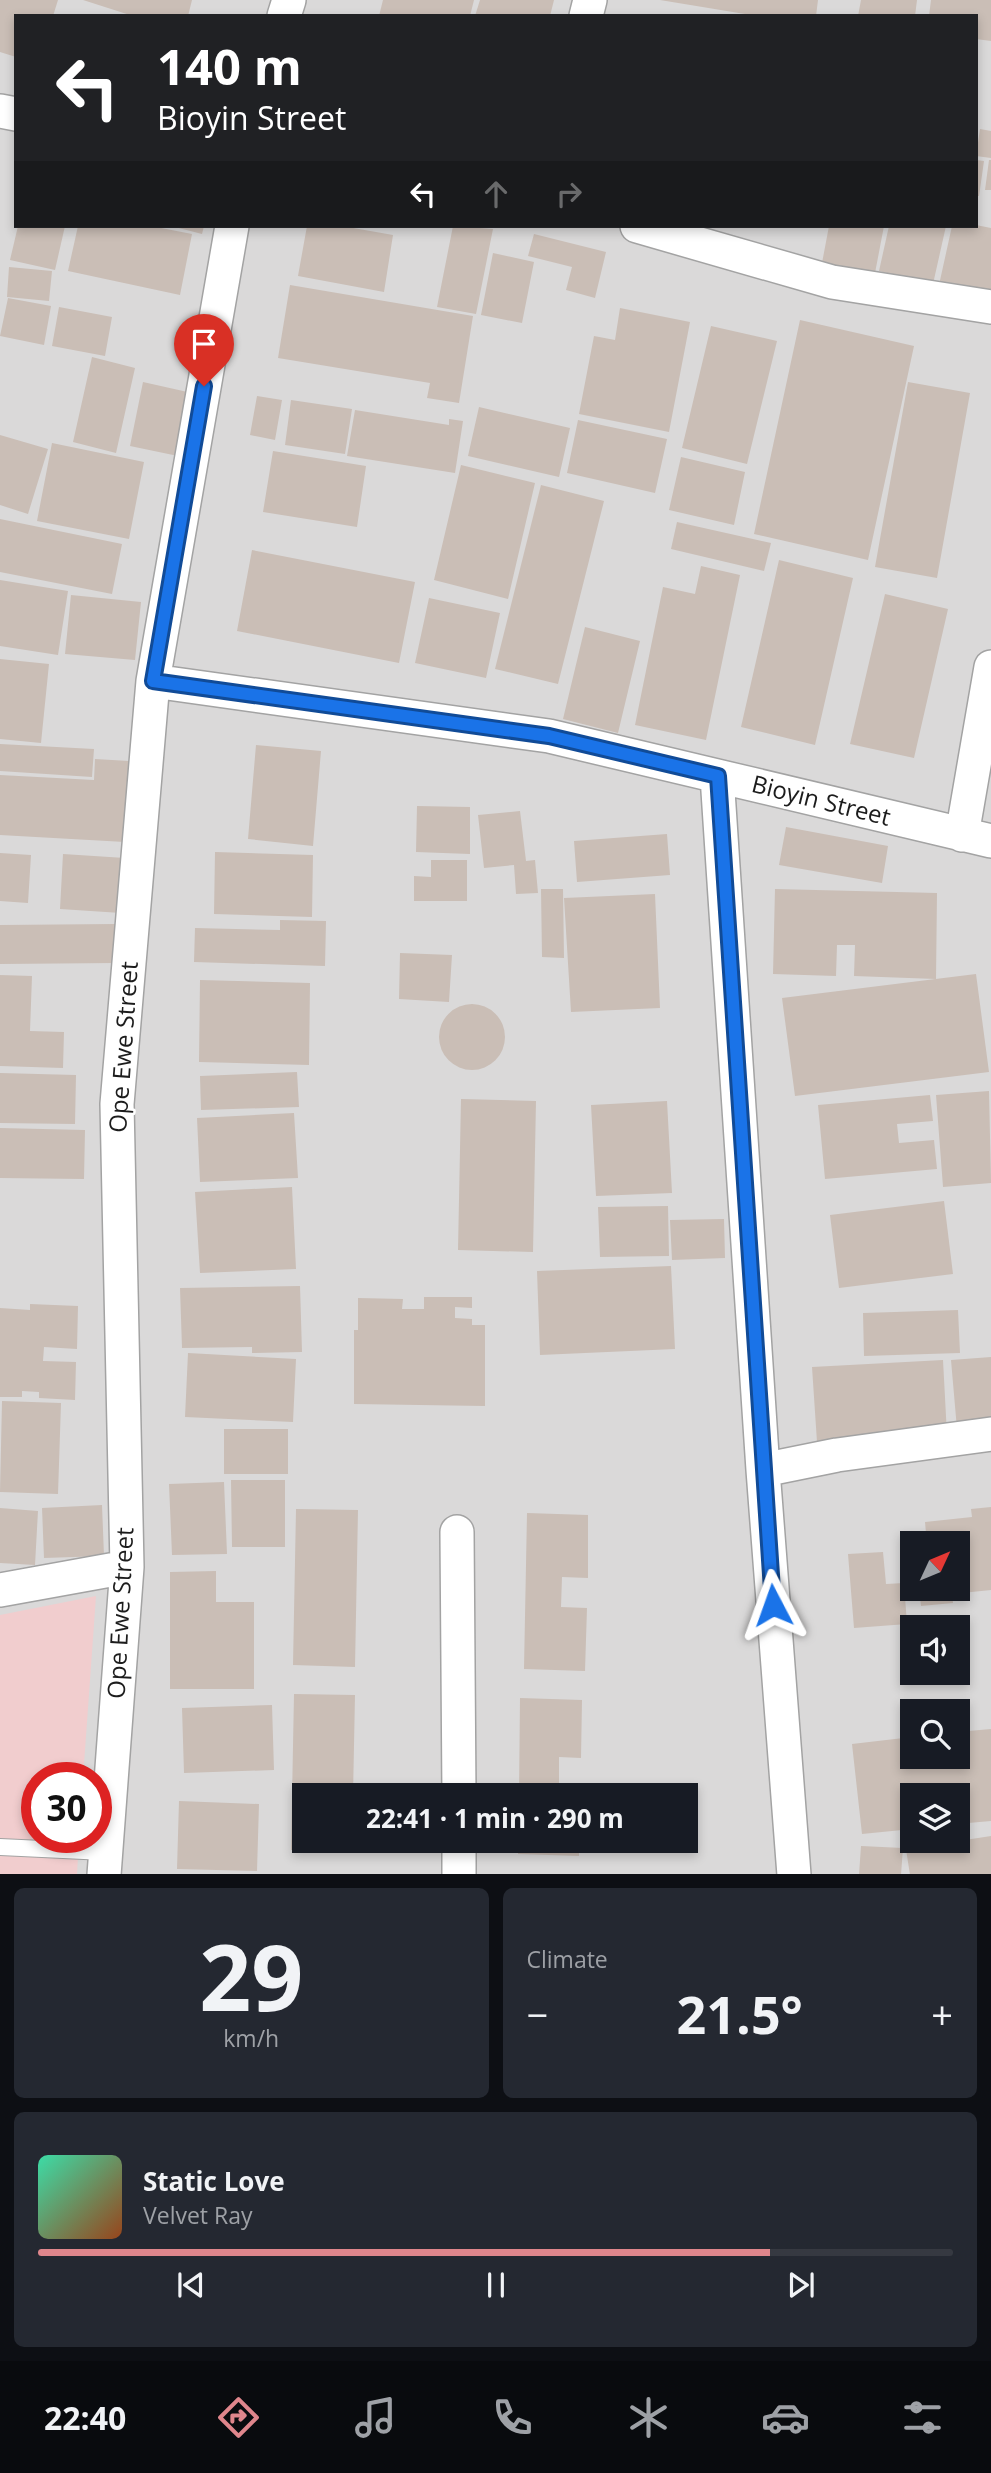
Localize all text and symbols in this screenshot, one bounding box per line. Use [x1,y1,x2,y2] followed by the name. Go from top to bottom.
[157,33,302,99] text: 140 m
[42,42,133,133] icon: left
[157,96,346,139] text: Bioyin Street
[404,175,442,213] icon: left
[477,175,515,213] icon: ahead
[550,175,588,213] icon: right
[174,314,234,386] pin
[185,325,223,363] icon: arrive
[748,766,894,833] street label: Bioyin Street
[100,960,145,1134] street label: Ope Ewe Street
[99,1526,140,1700] street label: Ope Ewe Street
[900,1531,970,1601] north arrow
[900,1531,970,1853] map controls
[736,1568,810,1642] position arrow
[900,1615,970,1685] button: sound
[900,1699,970,1769] button: search
[21,1762,112,1853] speed limit sign: 30
[900,1783,970,1853] button: layers
[366,1800,624,1836] text: 22:41 · 1 min · 290 m
[199,1914,303,2038] text: 29
[527,1943,608,1975] text: Climate
[677,1978,803,2049] text: 21.5°
[527,1988,548,2040] text: −
[931,1988,953,2040] text: +
[223,2022,279,2054] text: km/h
[143,2163,285,2199] text: Static Love
[143,2199,253,2231] text: Velvet Ray
[172,2266,210,2304] icon: previous
[477,2266,515,2304] icon: pause
[782,2266,820,2304] icon: next
[214,2393,263,2442] icon: directions
[351,2393,400,2442] icon: music
[488,2393,537,2442] icon: phone
[624,2393,673,2442] icon: climate
[761,2393,810,2442] icon: car
[898,2393,947,2442] icon: filters
[44,2396,126,2439] text: 22:40

